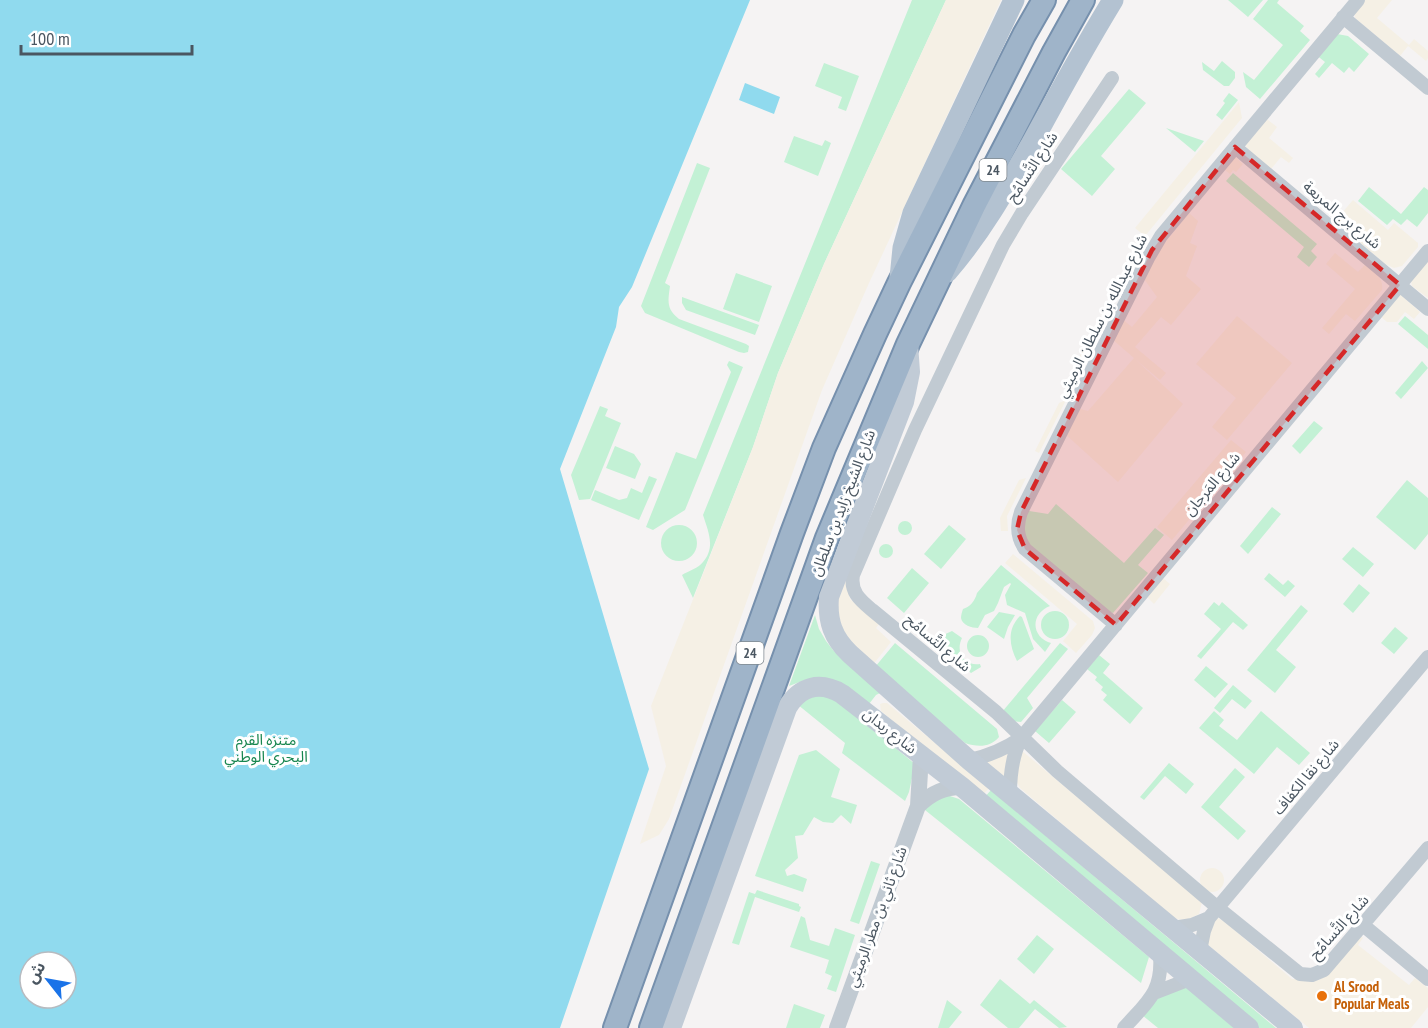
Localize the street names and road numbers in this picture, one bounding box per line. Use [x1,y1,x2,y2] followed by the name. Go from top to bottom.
[1002,128,1064,207] street label: شارع التَّسامُح
[980,159,1006,181] road number: 24
[1298,177,1385,255] street label: شارع برج المربعة
[1052,230,1154,402] street label: شارع عبدالله بن سلطان الرميثي
[806,427,882,580] street label: شارع الشيخ زايد بن سلطان
[1179,448,1246,521] street label: شارع المَرجان
[900,610,975,678] street label: شارع التَّسامُح
[736,642,764,664] road number: 24
[858,704,921,760] street label: شارع ربدان
[1268,735,1345,820] street label: شارع نقا الكفاف
[842,844,914,991] street label: شارع ثاني بن مطر الرميثي
[1305,890,1375,965] street label: شارع التَّسامُح

